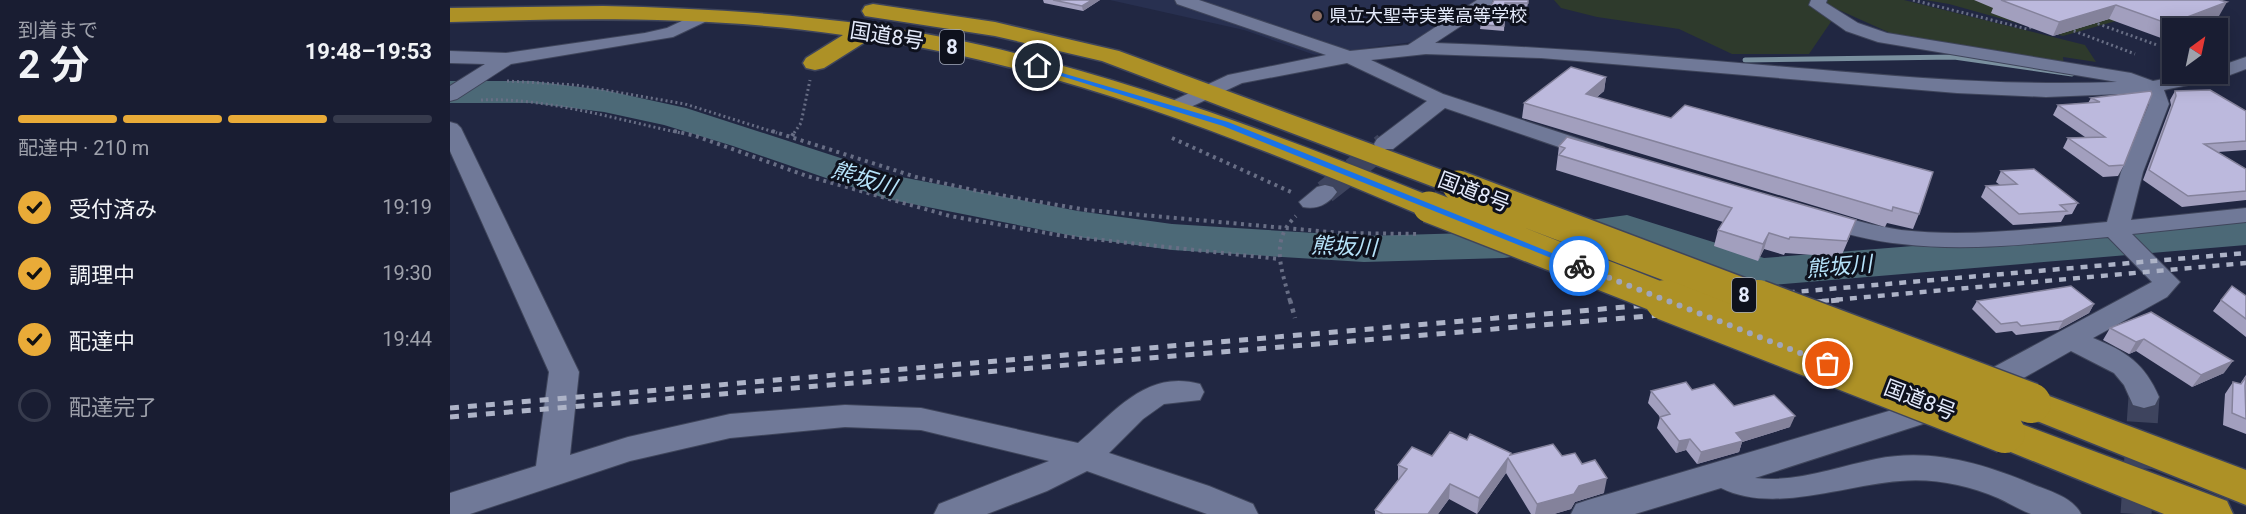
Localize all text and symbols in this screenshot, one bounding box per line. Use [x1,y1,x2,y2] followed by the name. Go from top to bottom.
[1329,5,1527,26] place label: 県立大聖寺実業高等学校
[1310,9,1324,23] marker: 県立大聖寺実業高等学校
[18,18,98,42] text: 到着まで
[848,18,926,54] street label: 国道8号
[2162,18,2228,84] north arrow
[2162,18,2228,84] map controls
[940,30,964,64] road number: 8
[305,39,432,64] text: 19:48–19:53
[1012,40,1063,91] pin
[18,42,89,88] text: 2 分
[1021,49,1054,82] icon: home
[18,136,149,160] text: 配達中 · 210 m
[829,157,901,201] water label: 熊坂川
[1435,167,1513,217] street label: 国道8号
[18,191,51,224] icon: check
[382,195,432,219] text: 19:19
[69,197,157,222] text: 受付済み
[1311,233,1379,260] water label: 熊坂川
[1549,236,1609,296] courier
[1563,250,1596,283] icon: bike
[1805,251,1875,282] water label: 熊坂川
[18,257,51,290] icon: check
[382,261,432,285] text: 19:30
[69,263,135,288] text: 調理中
[1732,278,1756,312] road number: 8
[18,323,51,356] icon: check
[382,327,432,351] text: 19:44
[69,329,135,354] text: 配達中
[1802,338,1853,389] pin
[1811,347,1844,380] icon: bag
[1881,375,1959,425] street label: 国道8号
[69,395,157,420] text: 配達完了

